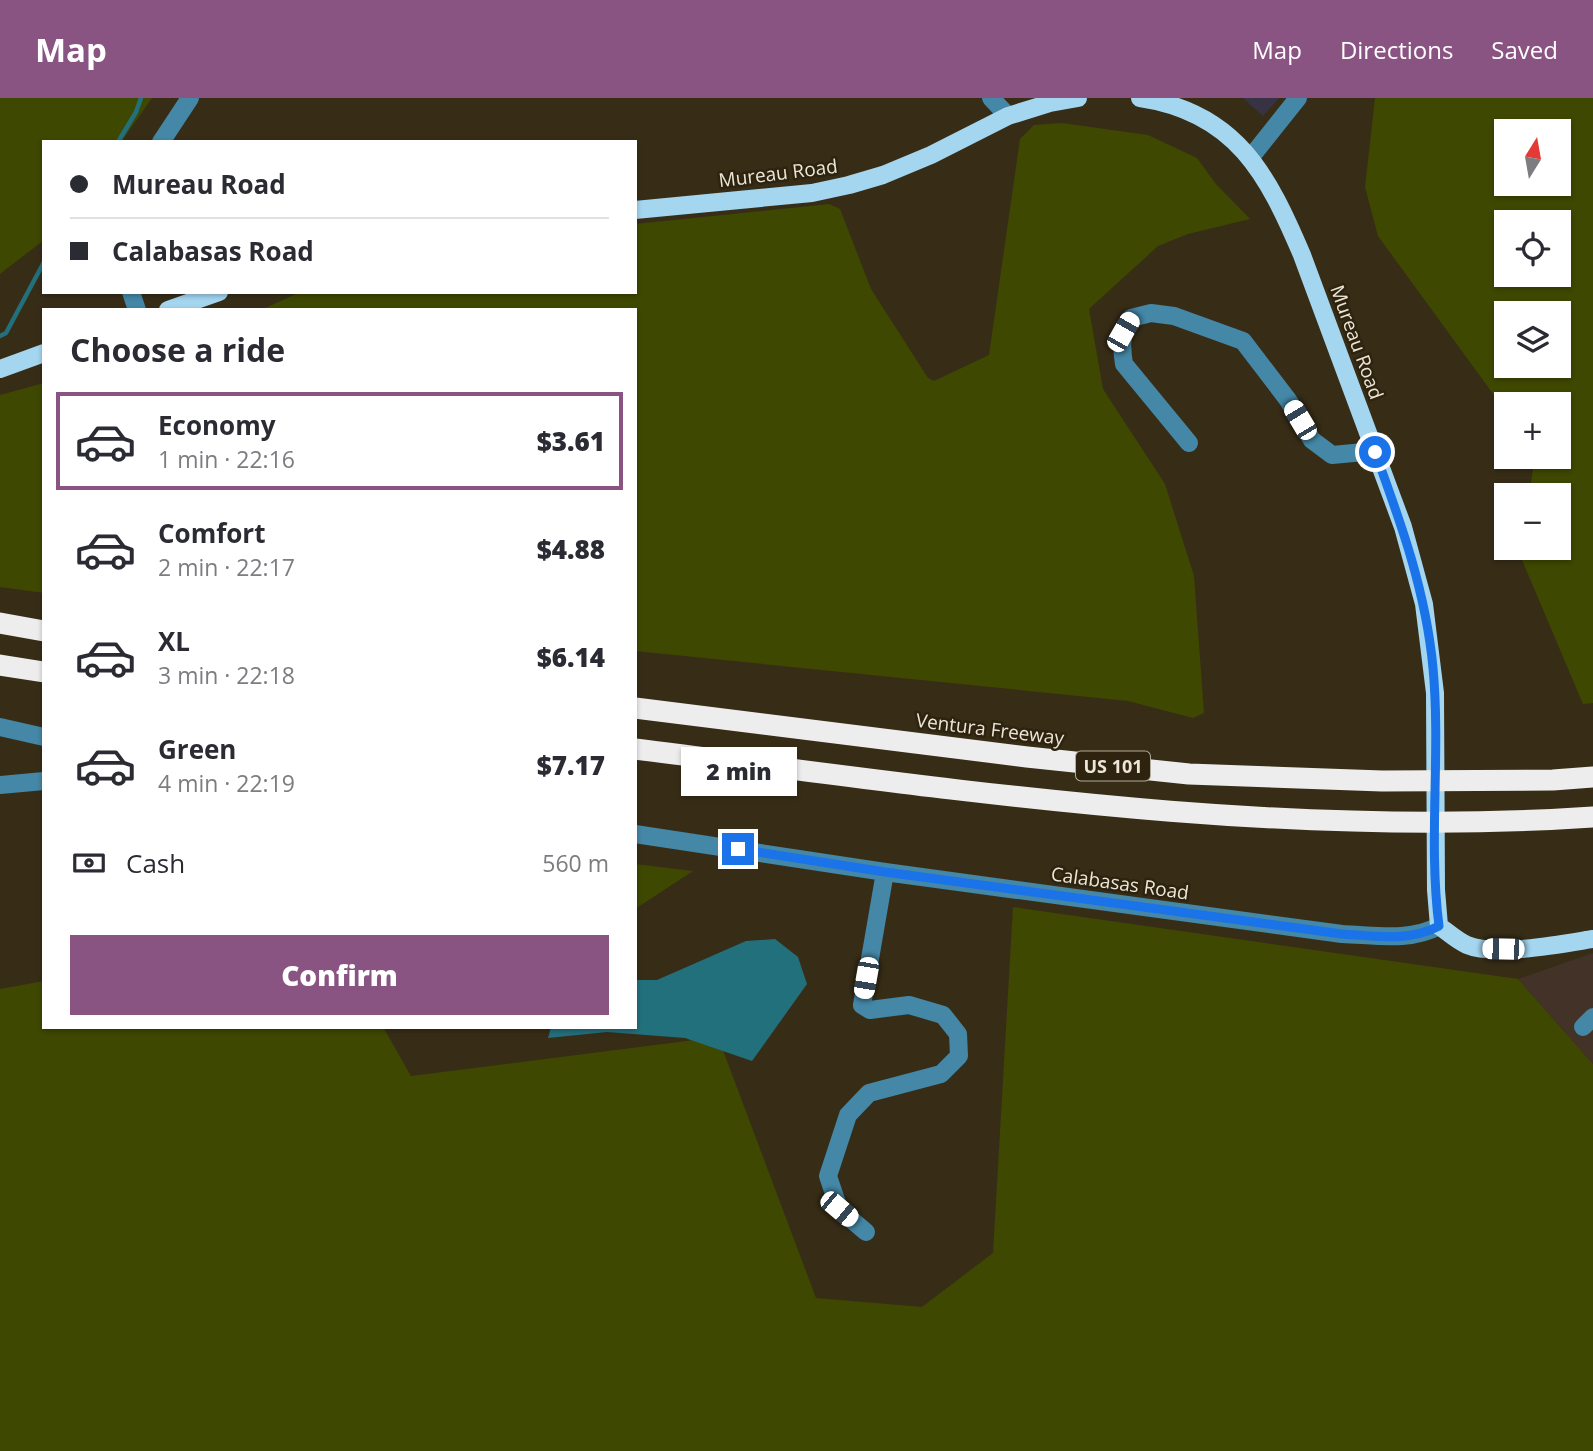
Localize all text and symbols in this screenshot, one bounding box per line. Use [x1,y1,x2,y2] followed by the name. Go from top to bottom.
[35,27,107,72] text: Map
[1252,33,1302,66] text: Map
[1340,33,1453,66] text: Directions
[1491,33,1558,66] text: Saved
[1494,119,1572,196] north arrow
[1494,119,1571,560] map controls
[717,153,839,193] street label: Mureau Road
[112,166,286,202] text: Mureau Road
[1494,210,1571,287] button: locate
[112,233,314,269] text: Calabasas Road
[1324,281,1390,403] street label: Mureau Road
[1494,301,1571,378] button: layers
[1104,309,1143,355] car
[70,328,285,371] text: Choose a ride
[1494,392,1571,469] button: +
[1281,397,1320,443] car
[158,407,276,443] text: Economy
[74,410,137,473] icon: car
[537,423,605,459] text: $3.61
[1359,436,1391,468] route start
[158,443,295,475] text: 1 min · 22:16
[1494,483,1571,560] button: −
[158,515,265,551] text: Comfort
[74,518,137,581] icon: car
[537,531,605,567] text: $4.88
[158,551,295,583] text: 2 min · 22:17
[158,623,190,659] text: XL
[74,626,137,689] icon: car
[537,639,605,675] text: $6.14
[158,659,295,691] text: 3 min · 22:18
[914,707,1066,751] street label: Ventura Freeway
[158,731,236,767] text: Green
[74,734,137,797] icon: car
[537,747,605,783] text: $7.17
[680,748,796,796] callout: 2 min
[1076,752,1150,780] road number: US 101
[706,755,772,787] text: 2 min
[158,767,295,799] text: 4 min · 22:19
[722,833,754,865] route end
[70,844,108,882] icon: cash
[126,845,185,881] text: Cash
[542,847,609,879] text: 560 m
[1049,860,1191,906] street label: Calabasas Road
[70,935,609,1015] button: Confirm
[1482,938,1525,960] car
[853,955,880,1001] car
[817,1187,862,1231] car

